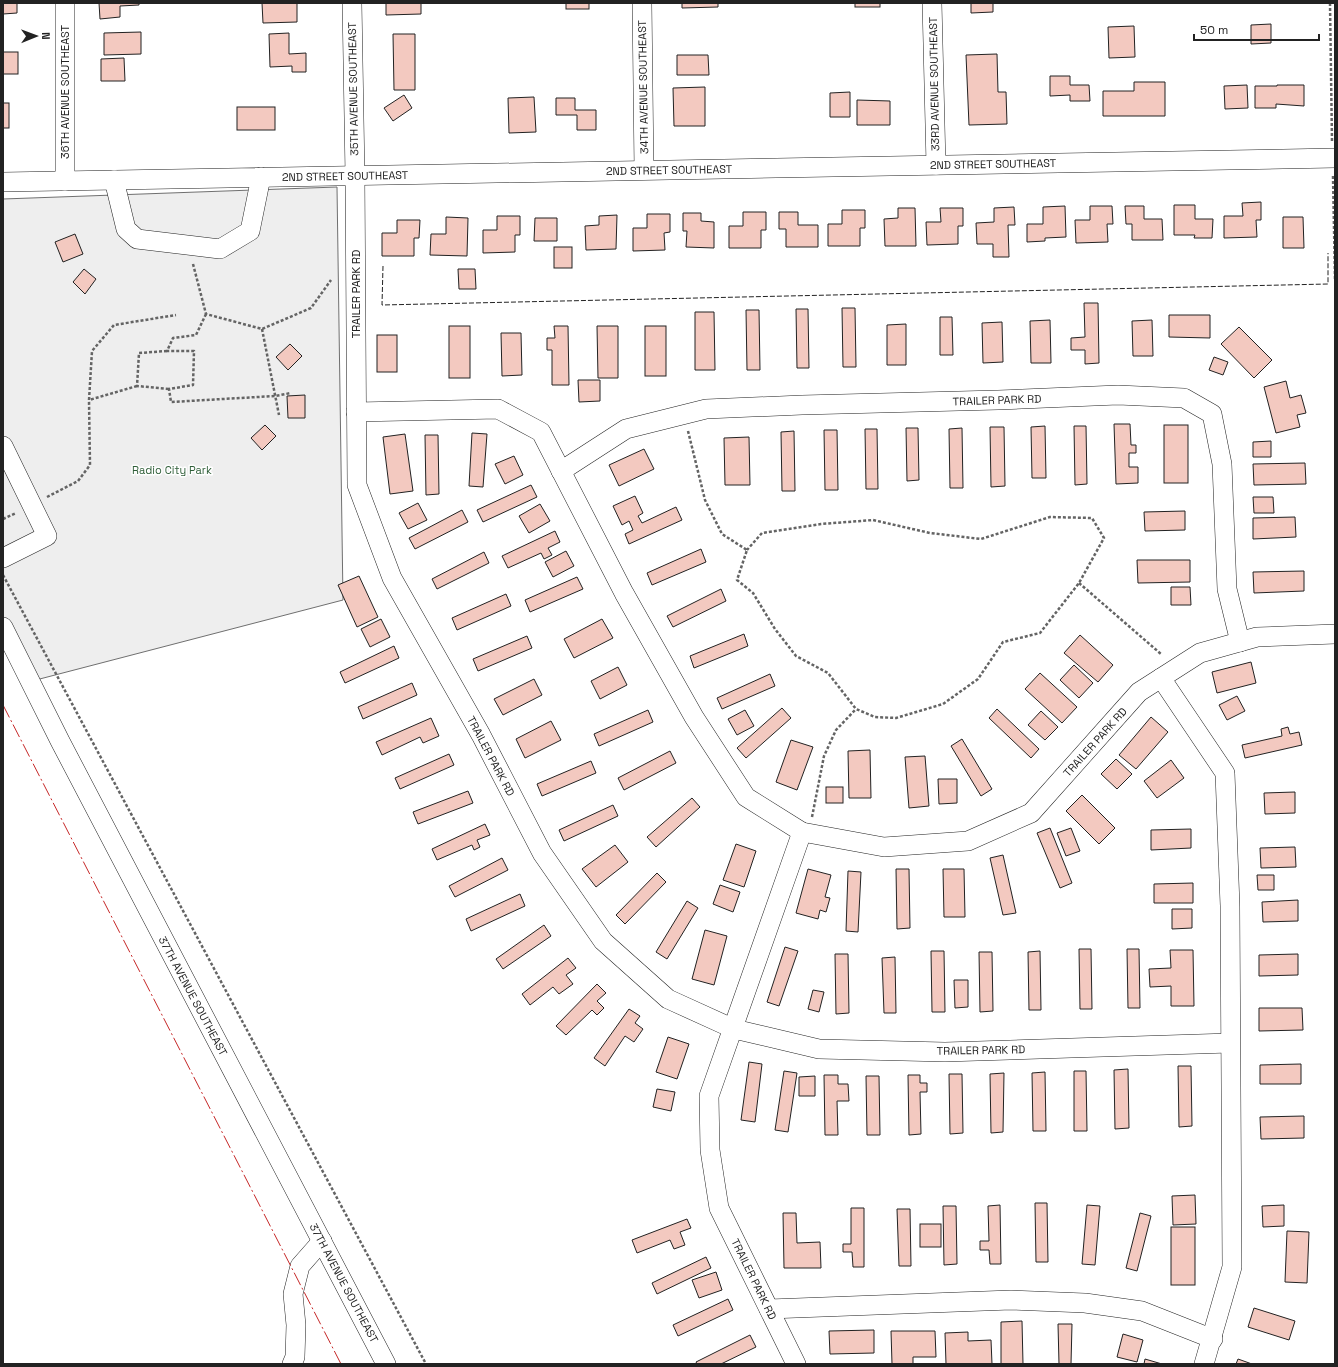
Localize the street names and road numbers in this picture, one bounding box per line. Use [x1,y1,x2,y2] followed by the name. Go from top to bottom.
[926,16,942,151] street label: 33RD AVENUE SOUTHEAST
[635,19,651,154] street label: 34TH AVENUE SOUTHEAST
[345,22,361,156] street label: 35TH AVENUE SOUTHEAST
[58,25,72,159] street label: 36TH AVENUE SOUTHEAST
[930,156,1057,172] street label: 2ND STREET SOUTHEAST
[606,162,733,178] street label: 2ND STREET SOUTHEAST
[282,168,409,184] street label: 2ND STREET SOUTHEAST
[349,250,363,338] street label: TRAILER PARK RD
[952,391,1042,409] street label: TRAILER PARK RD
[1060,704,1130,780] street label: TRAILER PARK RD
[464,714,518,798] street label: TRAILER PARK RD
[156,934,231,1059] street label: 37TH AVENUE SOUTHEAST
[937,1042,1025,1058] street label: TRAILER PARK RD
[307,1221,382,1346] street label: 37TH AVENUE SOUTHEAST
[728,1236,780,1322] street label: TRAILER PARK RD

